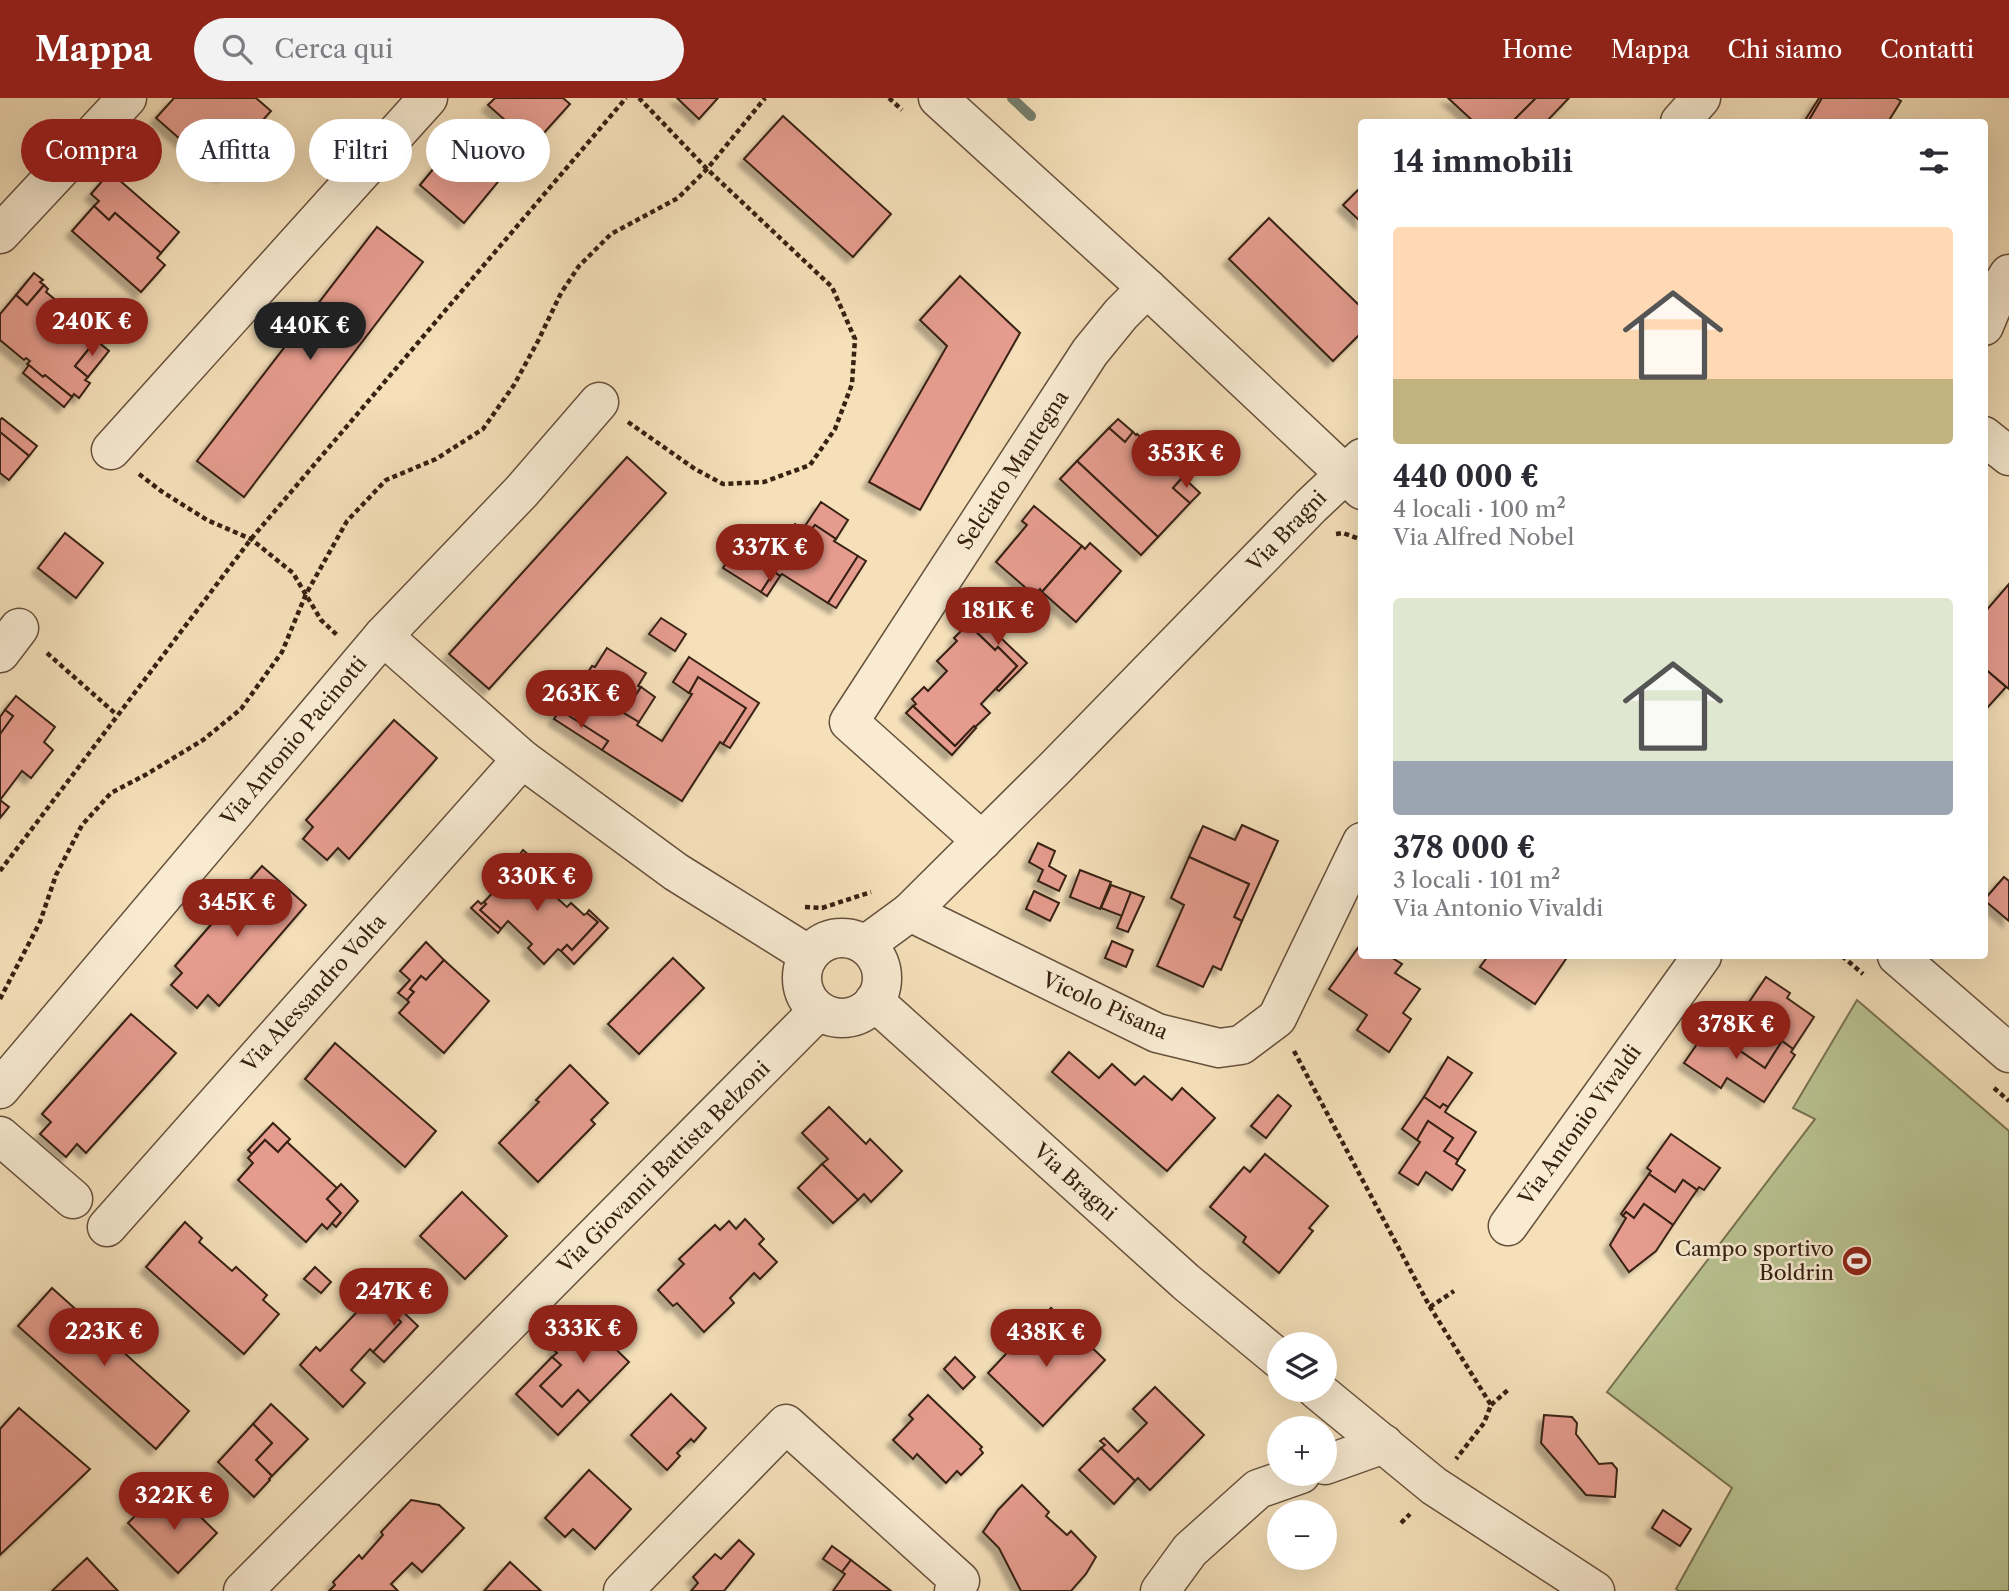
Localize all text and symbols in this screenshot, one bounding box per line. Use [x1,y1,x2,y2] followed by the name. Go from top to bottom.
[194,18,684,81] search box
[35,29,152,70] text: Mappa
[218,30,256,68] icon: search
[274,33,393,65] text: Cerca qui
[1502,35,1573,64] text: Home
[1611,35,1690,64] text: Mappa
[1728,35,1842,64] text: Chi siamo
[1880,35,1974,64] text: Contatti
[21,119,162,182] chip: Compra
[176,119,295,182] chip: Affitta
[309,119,412,182] chip: Filtri
[426,119,550,182] chip: Nuovo
[1915,142,1953,180] icon: filters
[1393,143,1573,180] text: 14 immobili
[1610,272,1736,398] icon: home
[35,299,149,358] pin: 240K €
[253,302,367,362] pin: 440K €
[52,307,132,335] text: 240K €
[270,311,350,339] text: 440K €
[952,385,1074,554] street label: Selciato Mantegna
[1129,430,1243,490] pin: 353K €
[1148,439,1224,467] text: 353K €
[1393,458,1539,495] text: 440 000 €
[1241,485,1331,577] street label: Via Bragni
[1393,495,1566,523] text: 4 locali · 100 m²
[1393,523,1574,551] text: Via Alfred Nobel
[713,524,827,584] pin: 337K €
[732,533,808,561] text: 337K €
[941,588,1055,647] pin: 181K €
[961,596,1035,624] text: 181K €
[1610,643,1736,769] icon: home
[215,651,372,831] street label: Via Antonio Pacinotti
[524,670,638,730] pin: 263K €
[542,679,620,707] text: 263K €
[1393,829,1536,866] text: 378 000 €
[480,854,594,913] pin: 330K €
[498,862,576,890] text: 330K €
[1393,866,1560,894] text: 3 locali · 101 m²
[180,880,294,939] pin: 345K €
[198,888,276,916] text: 345K €
[1393,894,1603,922] text: Via Antonio Vivaldi
[236,908,391,1077] street label: Via Alessandro Volta
[1038,966,1173,1045] street label: Vicolo Pisana
[1679,1002,1793,1061] pin: 378K €
[1697,1010,1775,1038] text: 378K €
[1512,1040,1646,1210] street label: Via Antonio Vivaldi
[552,1055,775,1279] street label: Via Giovanni Battista Belzoni
[1028,1137,1122,1225] street label: Via Bragni
[1675,1236,1834,1285] place label: Campo sportivo Boldrin
[1840,1244,1874,1278] sports icon: Campo sportivo Boldrin
[337,1268,451,1328] pin: 247K €
[355,1277,433,1305] text: 247K €
[526,1306,640,1365] pin: 333K €
[47,1308,161,1368] pin: 223K €
[989,1310,1103,1369] pin: 438K €
[544,1314,622,1342] text: 333K €
[65,1317,143,1345] text: 223K €
[1007,1318,1086,1346] text: 438K €
[1267,1332,1337,1570] map controls
[1267,1332,1337,1402] button: layers
[1267,1416,1337,1486] button: +
[117,1472,231,1532] pin: 322K €
[135,1481,213,1509] text: 322K €
[1267,1500,1337,1570] button: −

